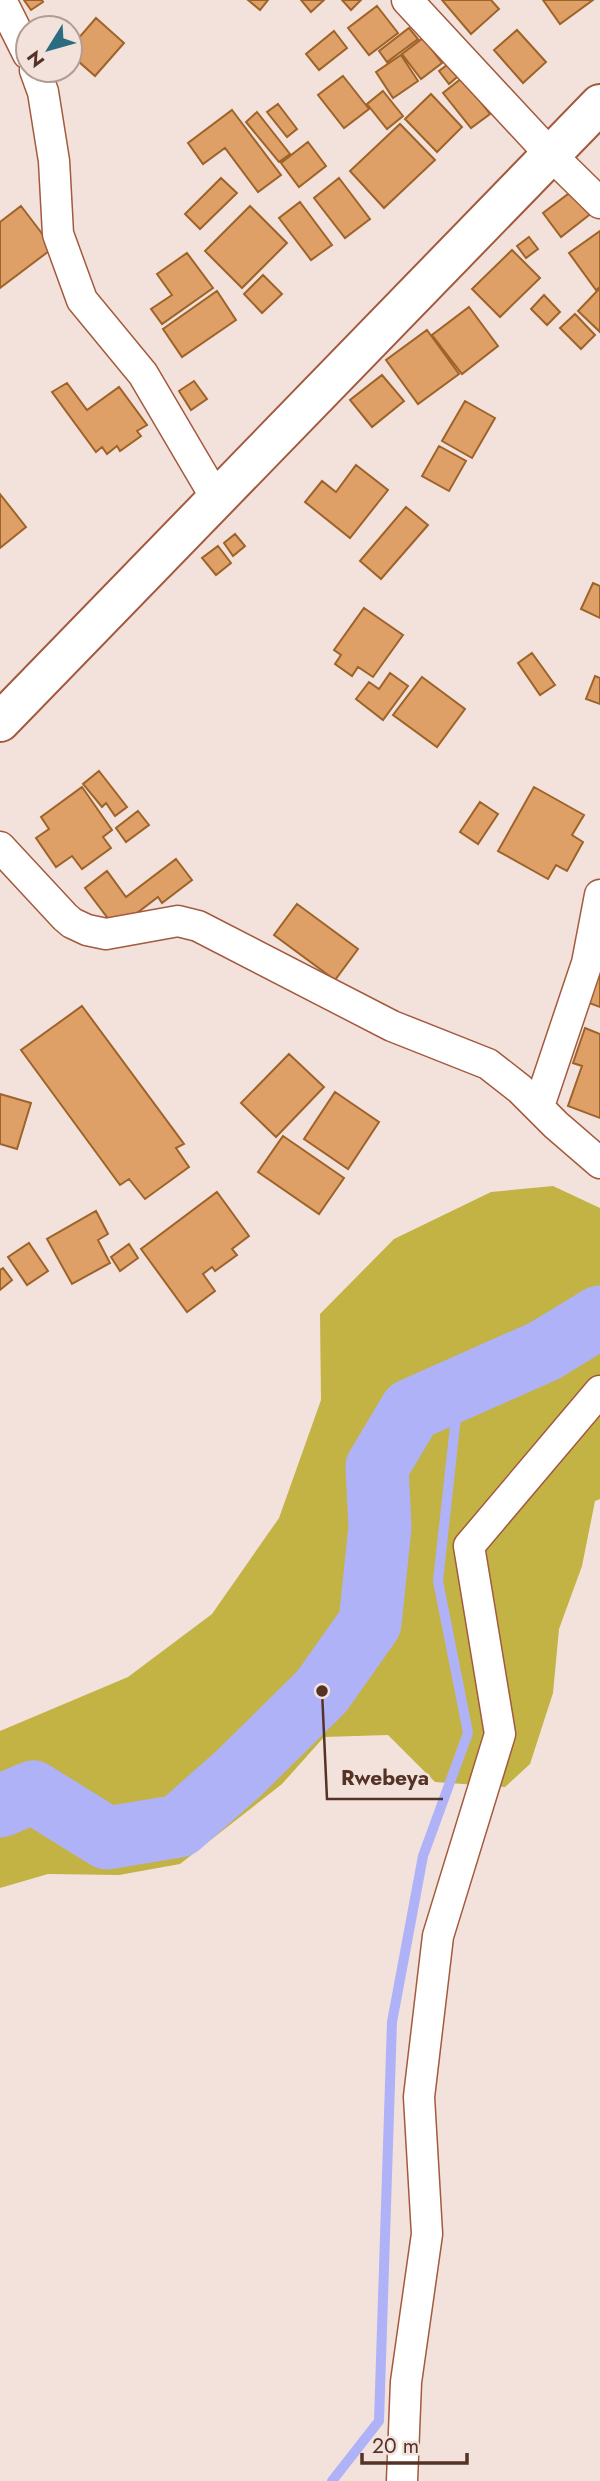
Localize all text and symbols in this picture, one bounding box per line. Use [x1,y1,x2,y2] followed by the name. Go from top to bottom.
[14,14,84,84] north arrow
[20,45,51,73] text: N
[327,1757,443,1799] callout: Rwebeya
[341,1763,429,1793] text: Rwebeya
[362,2422,467,2466] scale bar
[372,2431,419,2461] text: 20 m

